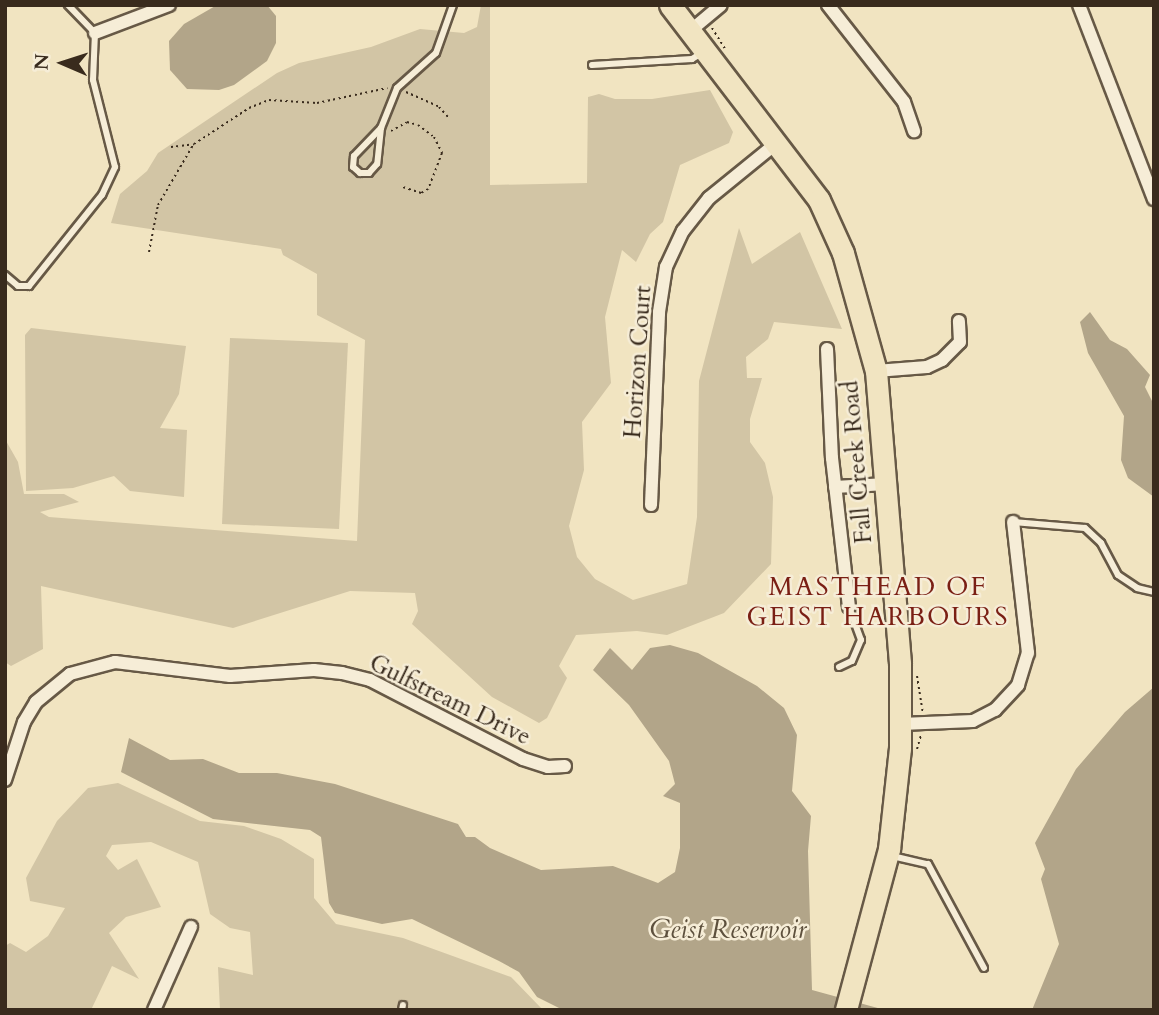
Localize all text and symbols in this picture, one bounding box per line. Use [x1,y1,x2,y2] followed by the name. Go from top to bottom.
[28,28,98,98] north arrow
[29,53,55,71] text: N
[618,285,658,439] street label: Horizon Court
[836,379,878,545] street label: Fall Creek Road
[748,571,1008,632] district label: MASTHEAD OF GEIST HARBOURS
[365,648,535,752] street label: Gulfstream Drive
[650,914,806,946] water label: Geist Reservoir

